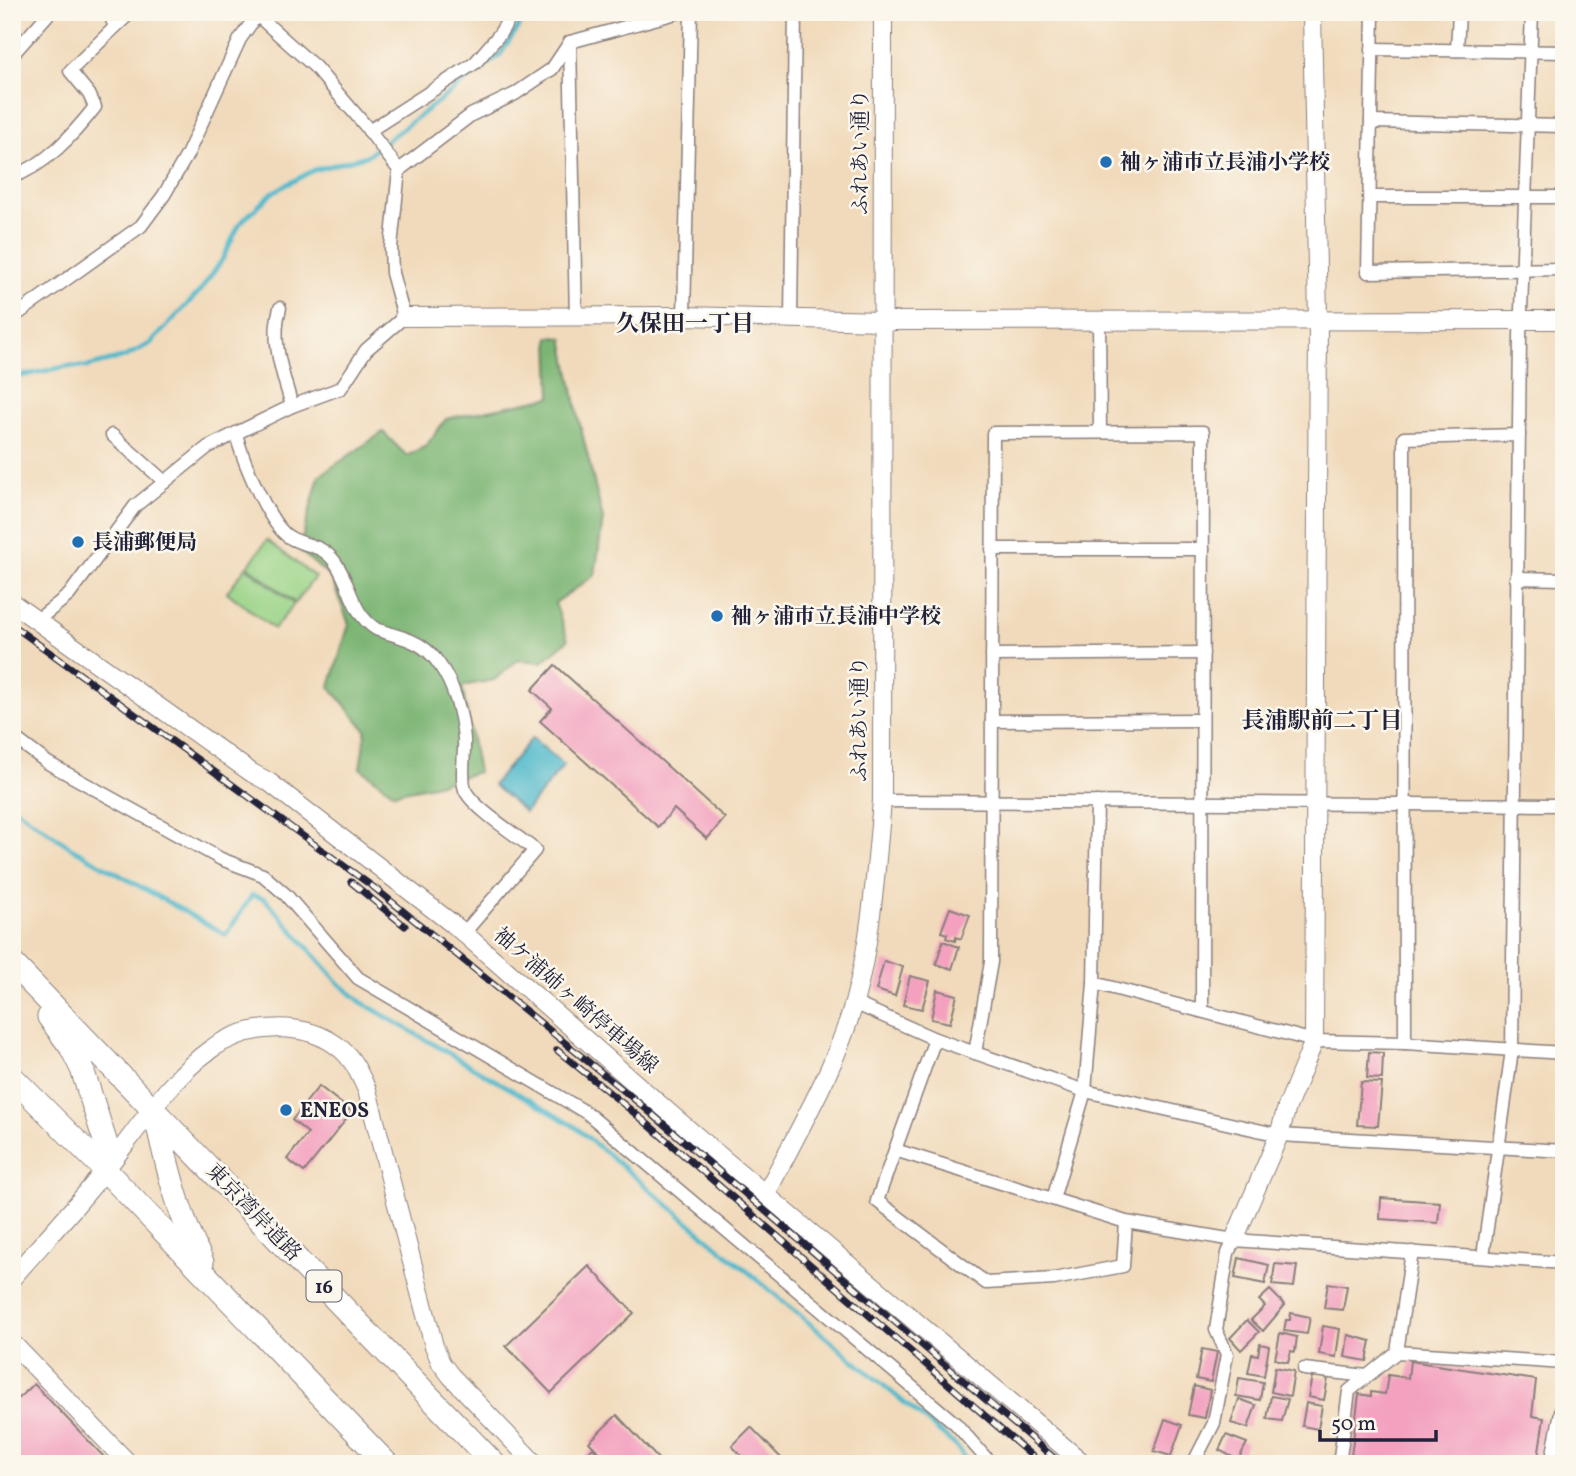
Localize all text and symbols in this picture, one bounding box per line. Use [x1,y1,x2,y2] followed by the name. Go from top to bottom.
[847,89,876,215] street label: ふれあい通り
[1120,149,1330,178] place label: 袖ヶ浦市立長浦小学校
[1098,154,1114,170] marker: 袖ヶ浦市立長浦小学校
[616,309,754,341] district label: 久保田一丁目
[92,529,197,558] place label: 長浦郵便局
[70,534,86,550] marker: 長浦郵便局
[731,603,941,632] place label: 袖ヶ浦市立長浦中学校
[709,608,725,624] marker: 袖ヶ浦市立長浦中学校
[846,656,875,782] street label: ふれあい通り
[1242,706,1403,738] district label: 長浦駅前二丁目
[486,921,664,1081] street label: 袖ケ浦姉ヶ崎停車場線
[300,1097,369,1126] place label: ENEOS
[278,1102,294,1118] marker: ENEOS
[199,1158,307,1268] street label: 東京湾岸道路
[306,1270,342,1302] road number: 16
[1320,1399,1436,1443] scale bar
[1331,1410,1376,1439] text: 50 m

